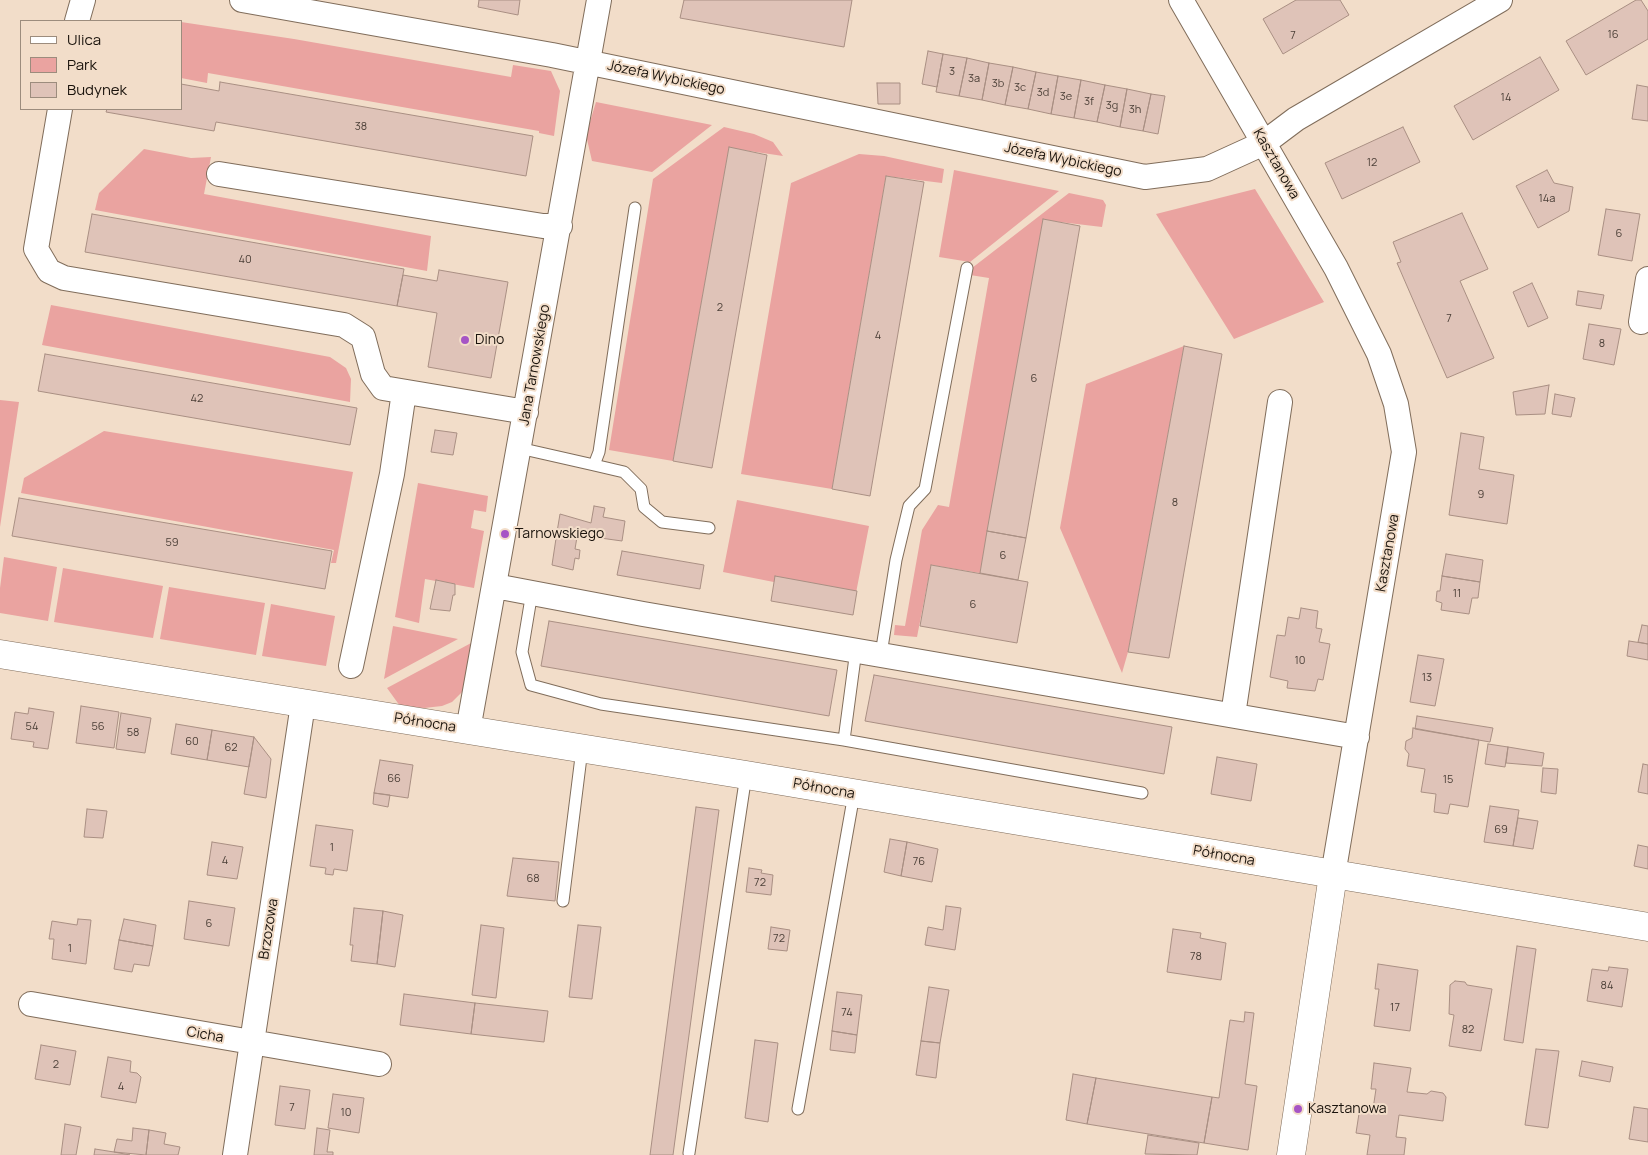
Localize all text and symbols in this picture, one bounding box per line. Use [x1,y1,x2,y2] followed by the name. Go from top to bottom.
[20,20,182,110] legend
[1607,28,1619,42] house number: 16
[67,29,101,50] text: Ulica
[1290,29,1296,43] house number: 7
[67,54,97,75] text: Park
[606,57,726,99] street label: Józefa Wybickiego
[949,65,955,79] house number: 3
[968,72,980,86] house number: 3a
[992,77,1004,91] house number: 3b
[67,79,127,100] text: Budynek
[1014,81,1026,95] house number: 3c
[1037,86,1049,100] house number: 3d
[1060,90,1072,104] house number: 3e
[1501,91,1511,105] house number: 14
[1084,95,1094,109] house number: 3f
[1106,99,1118,113] house number: 3g
[1129,103,1141,117] house number: 3h
[355,120,367,134] house number: 38
[1249,126,1303,202] street label: Kasztanowa
[1003,139,1123,181] street label: Józefa Wybickiego
[1367,156,1377,170] house number: 12
[1539,192,1555,206] house number: 14a
[1616,227,1622,241] house number: 6
[238,253,252,267] house number: 40
[717,301,723,315] house number: 2
[516,303,554,427] street label: Jana Tarnowskiego
[1446,312,1452,326] house number: 7
[875,329,881,343] house number: 4
[475,332,504,348] place label: Dino
[459,334,471,346] marker: Dino
[1599,337,1605,351] house number: 8
[1031,372,1037,386] house number: 6
[191,392,203,406] house number: 42
[1478,488,1484,502] house number: 9
[1172,496,1178,510] house number: 8
[1373,513,1403,593] street label: Kasztanowa
[515,526,604,542] place label: Tarnowskiego
[499,528,511,540] marker: Tarnowskiego
[165,536,179,550] house number: 59
[1000,549,1006,563] house number: 6
[1453,587,1461,601] house number: 11
[970,598,976,612] house number: 6
[1295,654,1305,668] house number: 10
[1422,671,1432,685] house number: 13
[393,710,457,736] street label: Północna
[26,720,38,734] house number: 54
[91,720,105,734] house number: 56
[127,726,139,740] house number: 58
[185,735,199,749] house number: 60
[224,741,238,755] house number: 62
[387,772,401,786] house number: 66
[1443,773,1453,787] house number: 15
[792,775,856,803] street label: Północna
[1494,823,1508,837] house number: 69
[330,841,334,855] house number: 1
[1192,842,1256,870] street label: Północna
[222,854,228,868] house number: 4
[913,855,925,869] house number: 76
[526,872,540,886] house number: 68
[754,876,766,890] house number: 72
[256,897,282,961] street label: Brzozowa
[206,917,212,931] house number: 6
[773,932,785,946] house number: 72
[68,942,72,956] house number: 1
[1190,950,1202,964] house number: 78
[1601,979,1613,993] house number: 84
[1390,1001,1400,1015] house number: 17
[841,1006,853,1020] house number: 74
[1462,1023,1474,1037] house number: 82
[185,1024,225,1046] street label: Cicha
[53,1058,59,1072] house number: 2
[118,1080,124,1094] house number: 4
[289,1101,295,1115] house number: 7
[1308,1101,1387,1117] place label: Kasztanowa
[1292,1103,1304,1115] marker: Kasztanowa
[341,1106,351,1120] house number: 10

